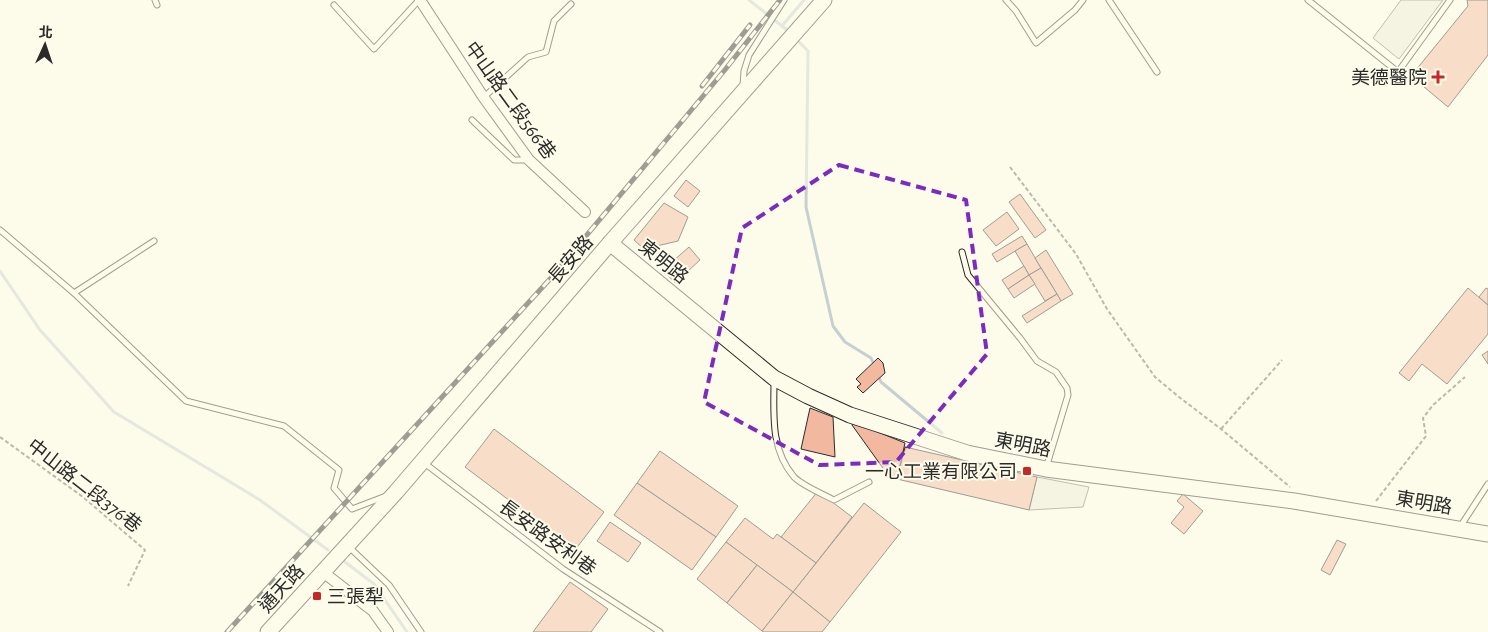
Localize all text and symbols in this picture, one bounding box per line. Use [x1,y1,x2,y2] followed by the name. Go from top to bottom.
[20,20,70,70] north arrow
[38,25,53,40] text: 北
[461,38,560,163] street label: 中山路二段566巷
[1351,67,1427,88] place label: 美德醫院
[1431,70,1445,84] marker: 美德醫院
[544,231,597,288] street label: 長安路
[635,236,692,287] street label: 東明路
[993,430,1053,460] street label: 東明路
[24,434,146,536] street label: 中山路二段376巷
[865,462,1017,482] place label: 一心工業有限公司
[1021,465,1033,477] marker: 一心工業有限公司
[1394,488,1454,518] street label: 東明路
[495,495,600,579] street label: 長安路安利巷
[255,561,308,617] street label: 通天路
[327,587,384,607] place label: 三張犁
[311,590,323,602] marker: 三張犁

